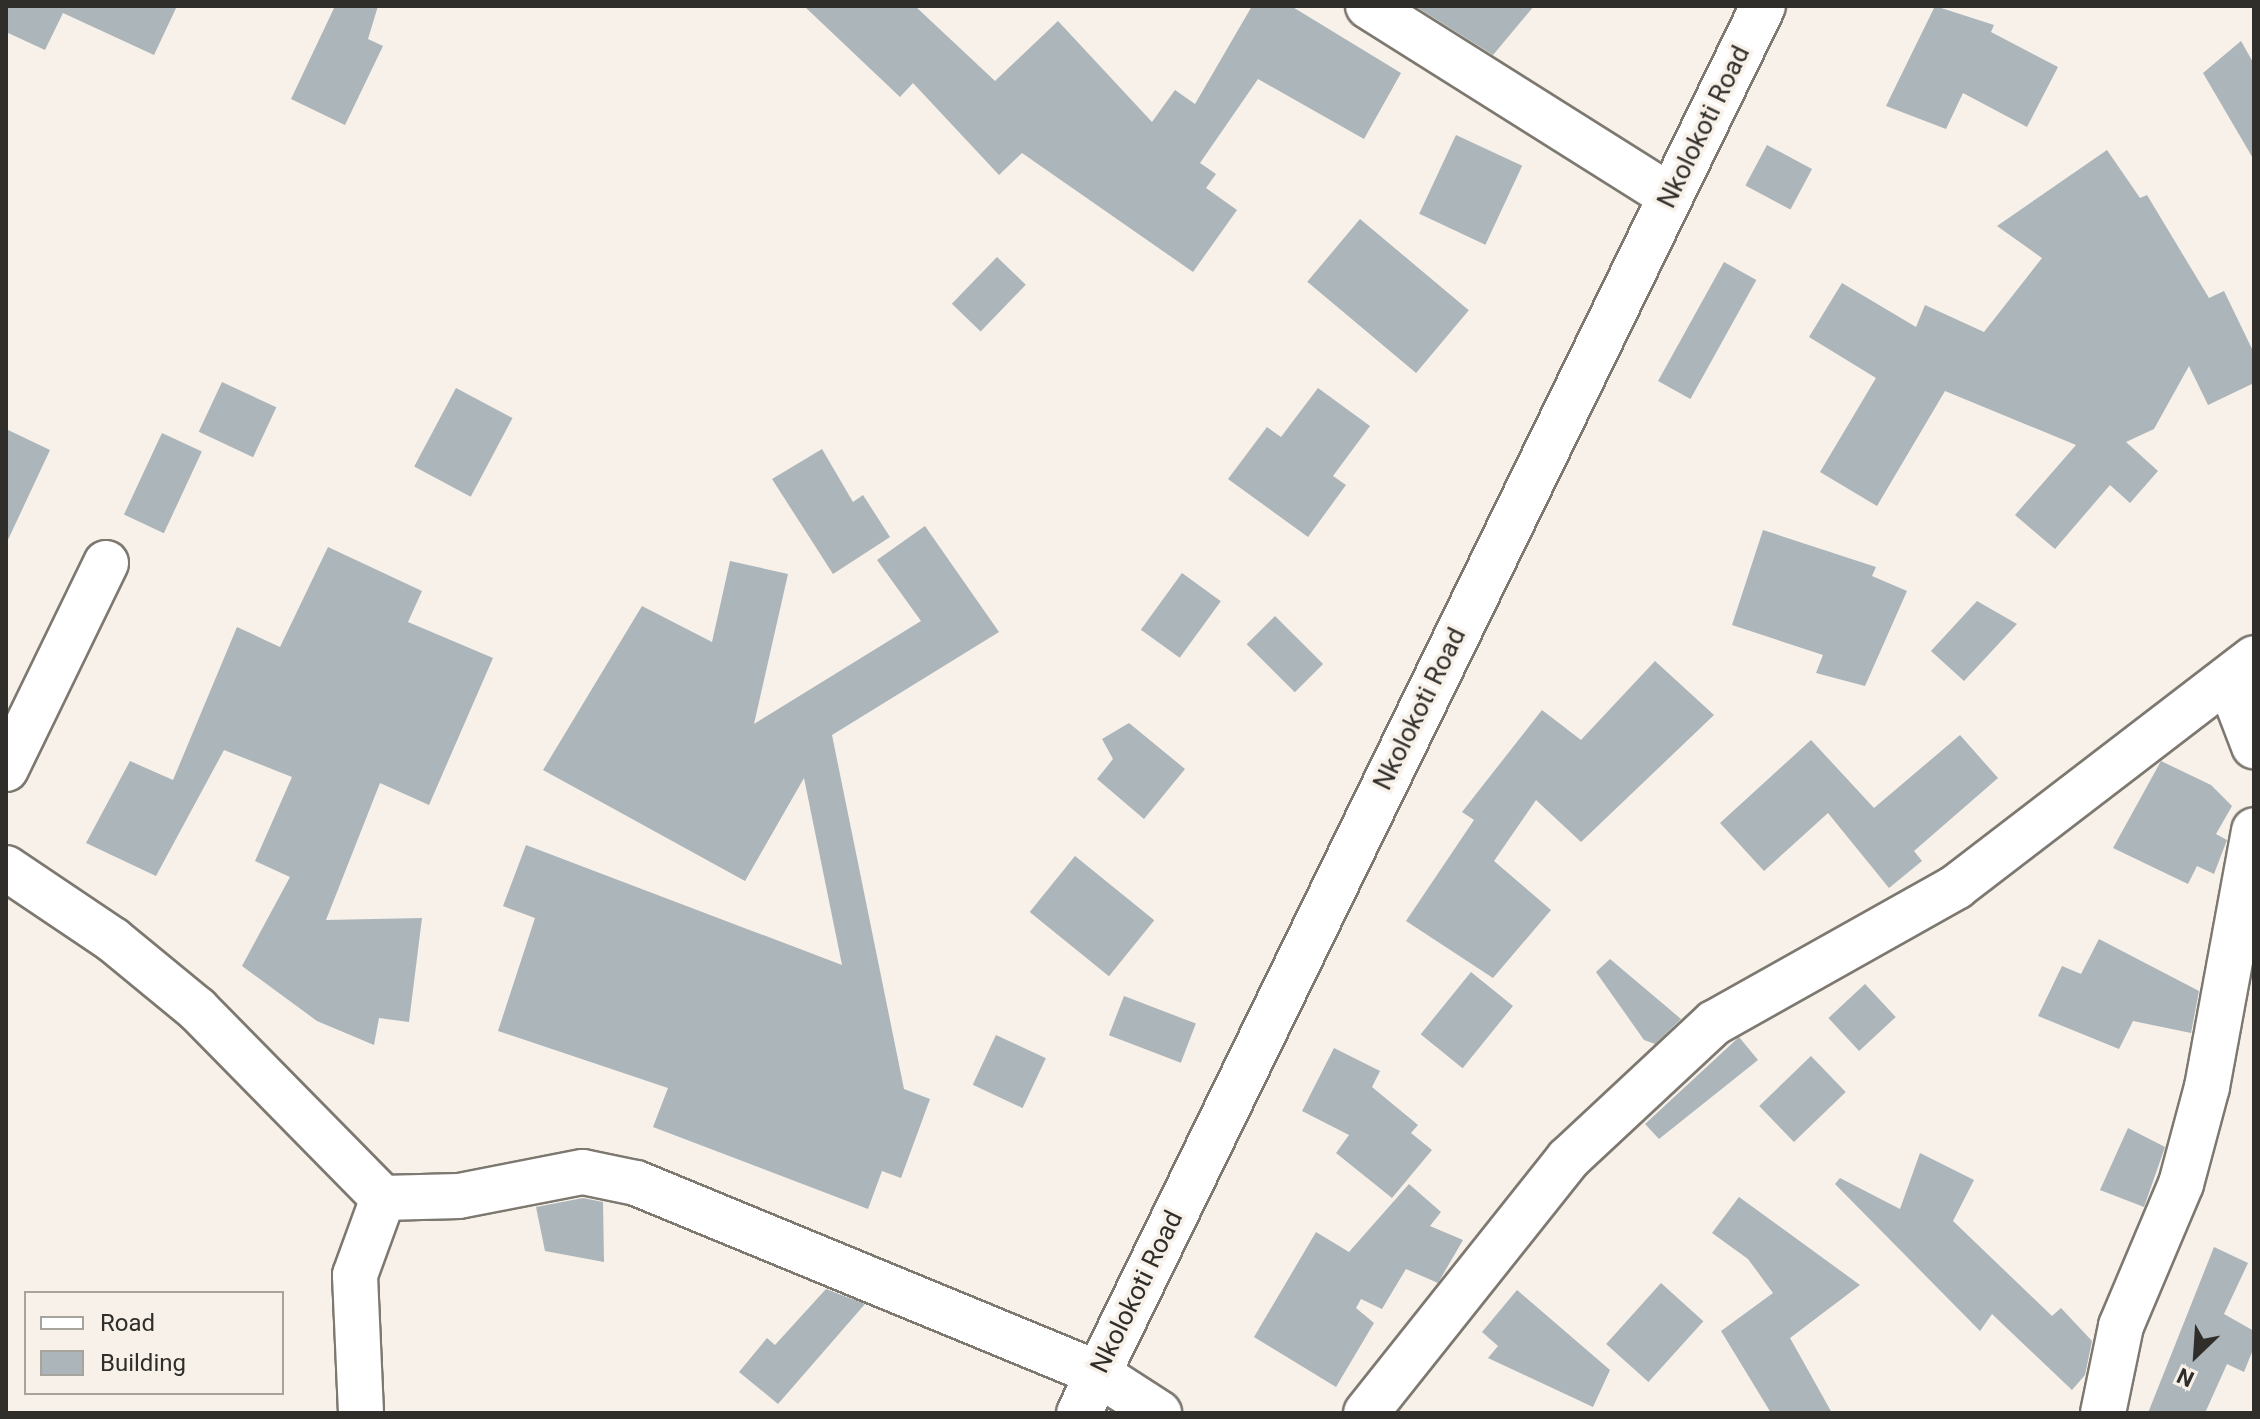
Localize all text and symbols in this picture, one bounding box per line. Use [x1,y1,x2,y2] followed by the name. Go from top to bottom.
[1651,41,1757,213] street label: Nkolokoti Road
[1367,623,1473,795] street label: Nkolokoti Road
[1084,1206,1190,1378] street label: Nkolokoti Road
[24,1291,284,1395] legend
[100,1309,155,1337] text: Road
[2156,1315,2236,1395] north arrow
[100,1349,186,1377] text: Building
[2173,1363,2198,1392] text: N

